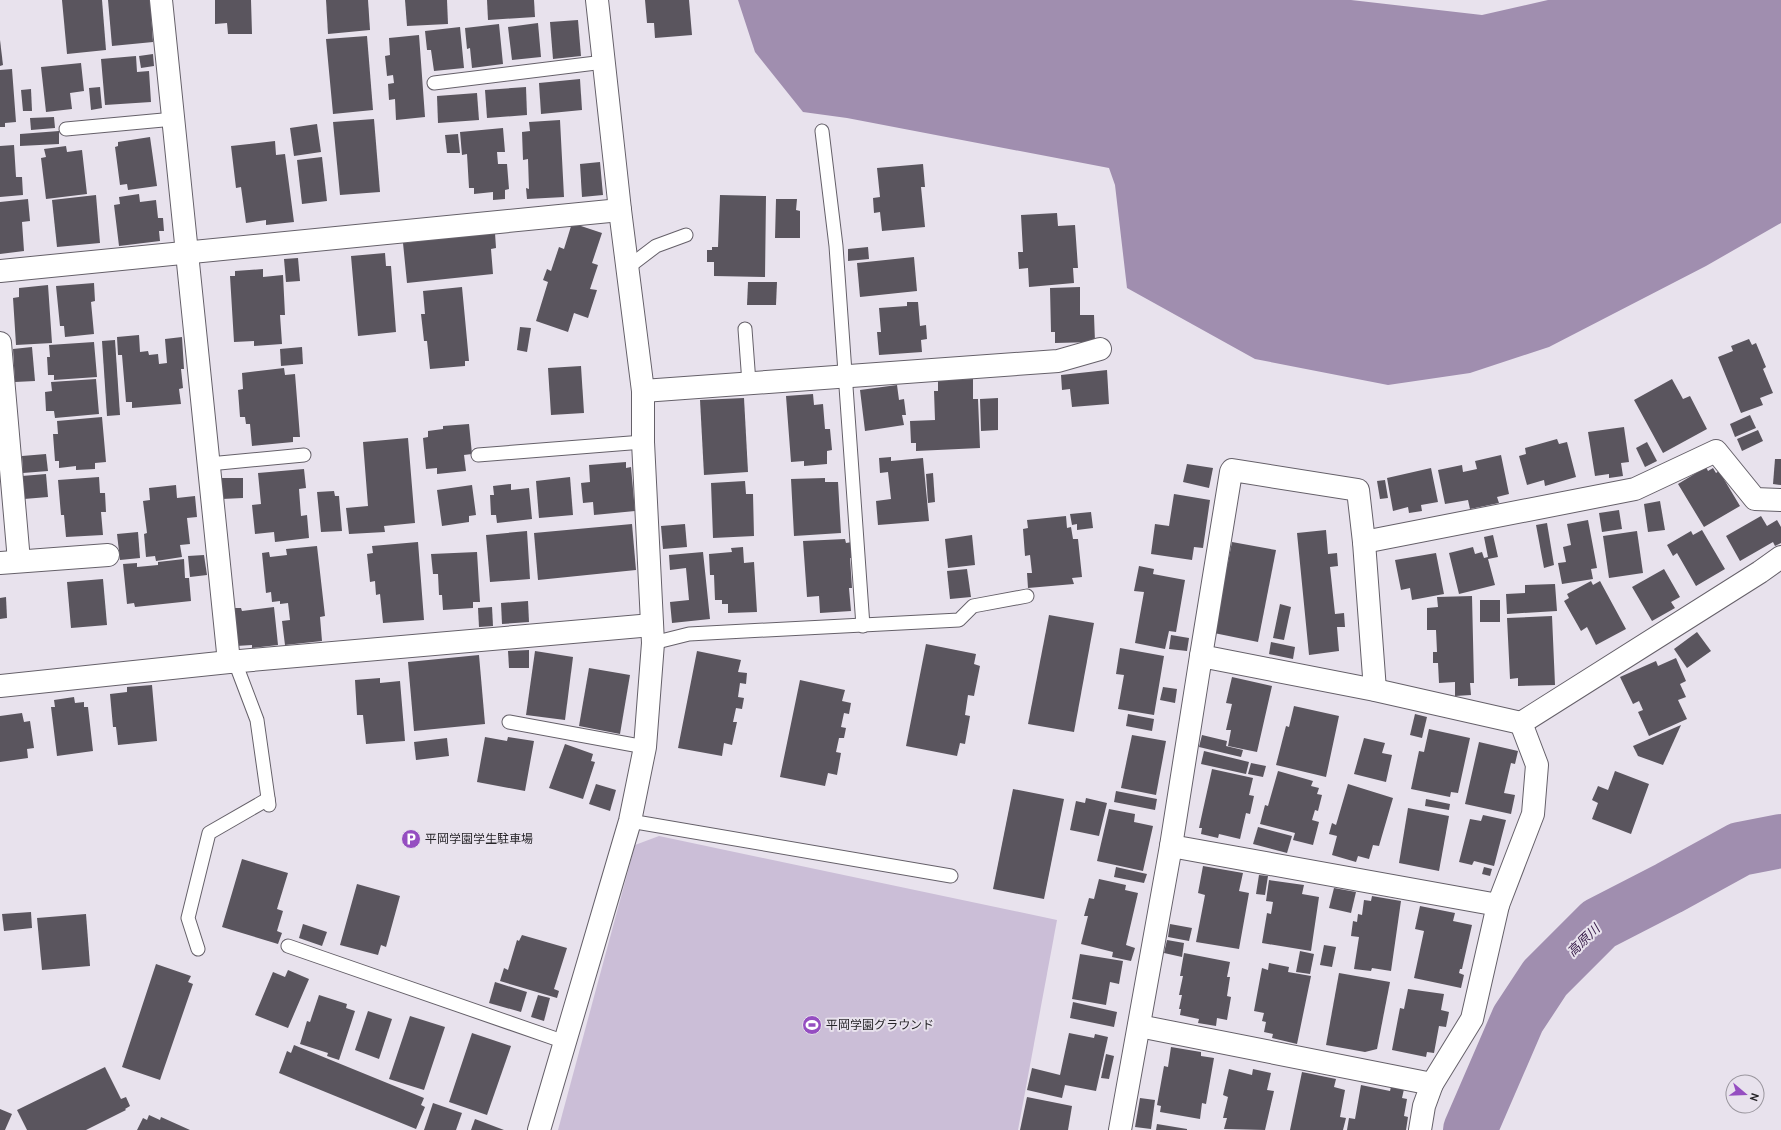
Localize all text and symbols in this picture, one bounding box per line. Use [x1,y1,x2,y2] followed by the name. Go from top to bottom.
[400,828,422,850] parking icon: 平岡学園学生駐車場
[425,831,533,846] place label: 平岡学園学生駐車場
[1563,919,1604,959] water label: 高原川
[801,1014,823,1036] sports icon: 平岡学園グラウンド
[826,1017,934,1032] place label: 平岡学園グラウンド
[1725,1074,1765,1114] north arrow
[1747,1091,1762,1103] text: N

